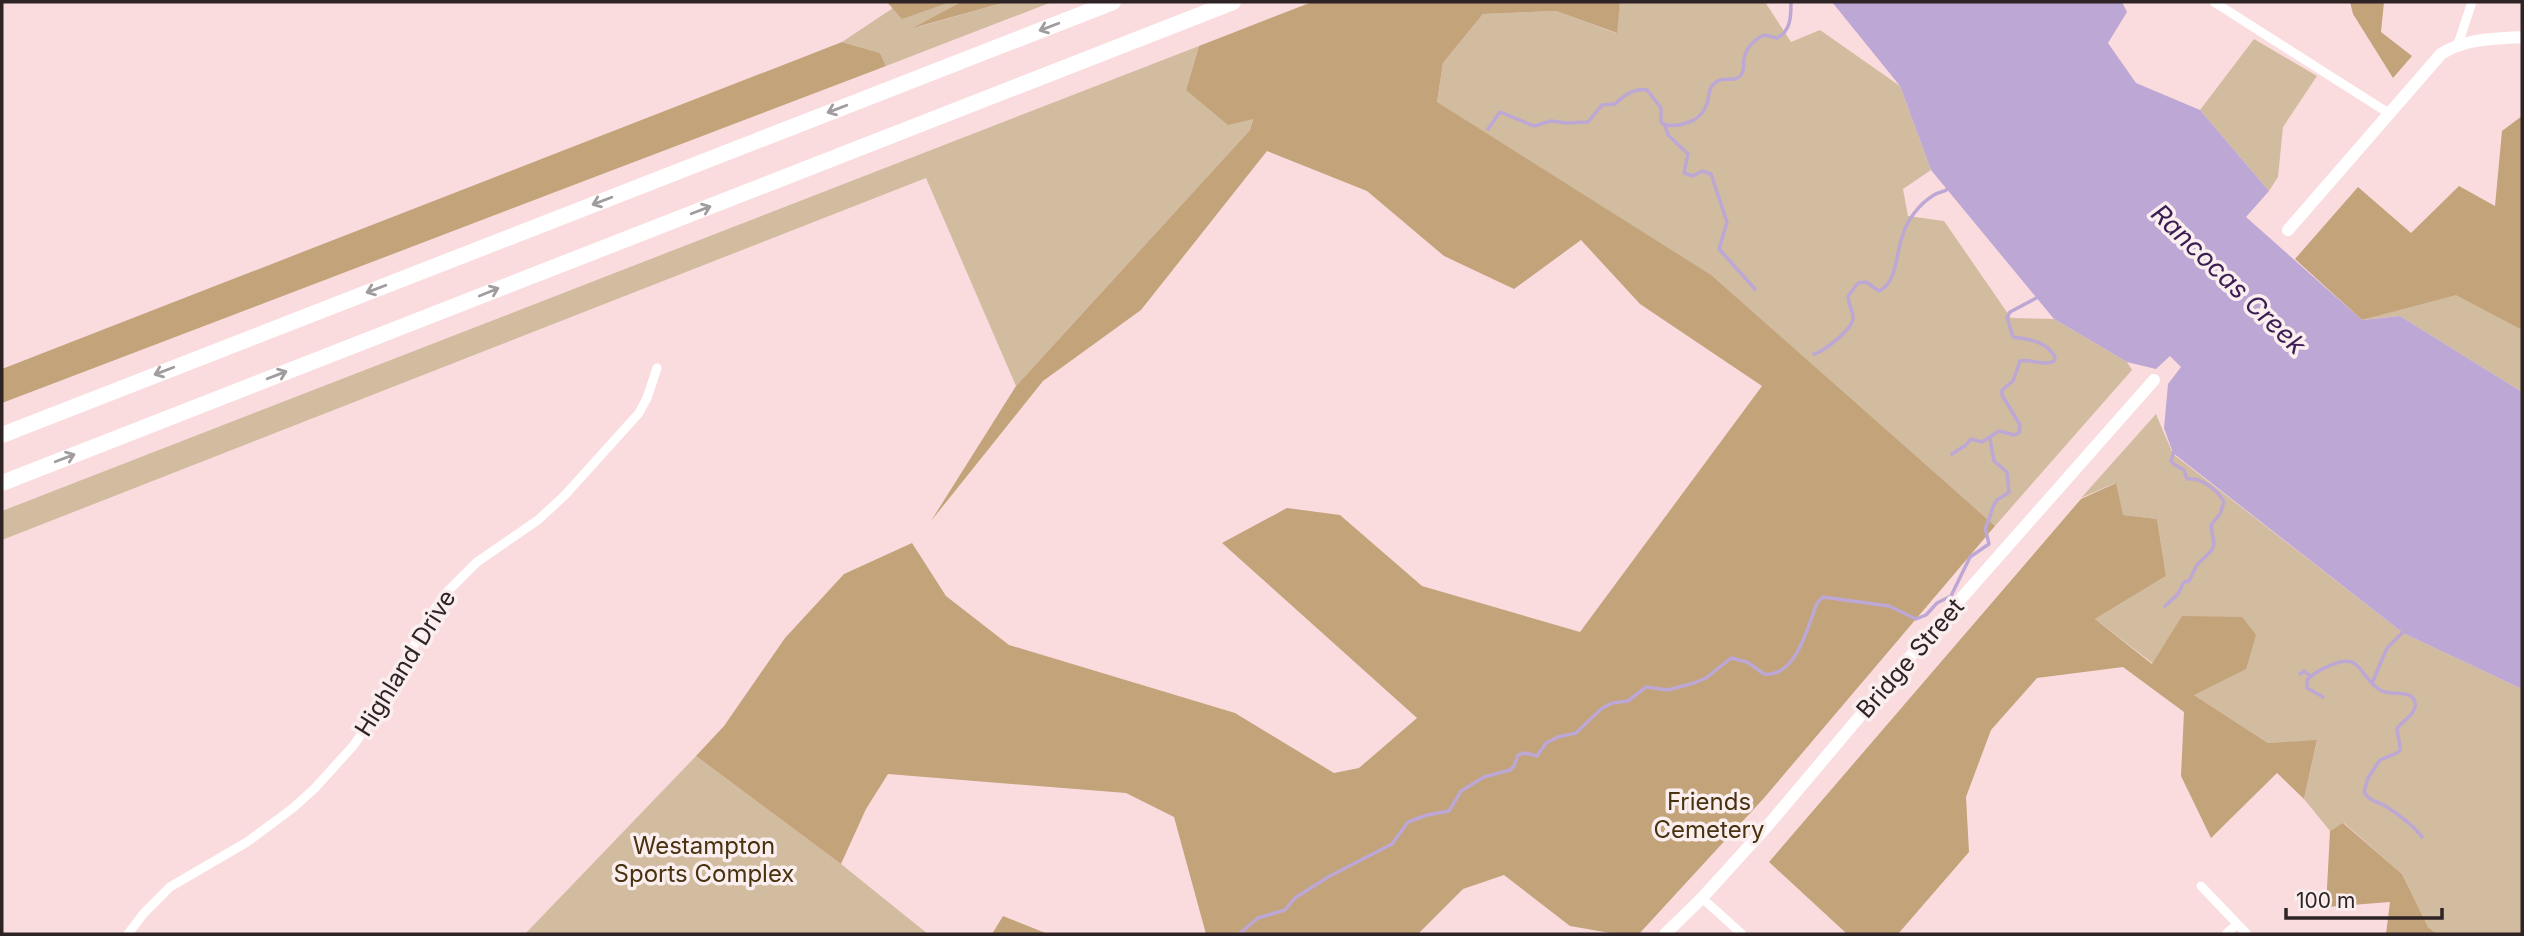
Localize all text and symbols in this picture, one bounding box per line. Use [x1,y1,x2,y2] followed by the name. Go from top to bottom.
[1039,21,1061,34] one-way arrow
[827,104,849,117] one-way arrow
[592,195,614,208] one-way arrow
[2145,197,2313,361] water label: Rancocas Creek
[690,202,712,215] one-way arrow
[365,284,387,296] one-way arrow
[478,285,499,298] one-way arrow
[153,366,175,379] one-way arrow
[266,368,288,380] one-way arrow
[54,450,76,463] one-way arrow
[348,584,462,742] street label: Highland Drive
[1850,592,1970,724] street label: Bridge Street
[1653,787,1765,844] park label: Friends Cemetery
[614,831,794,888] park label: Westampton Sports Complex
[2286,876,2442,920] scale bar
[2296,888,2355,913] text: 100 m

